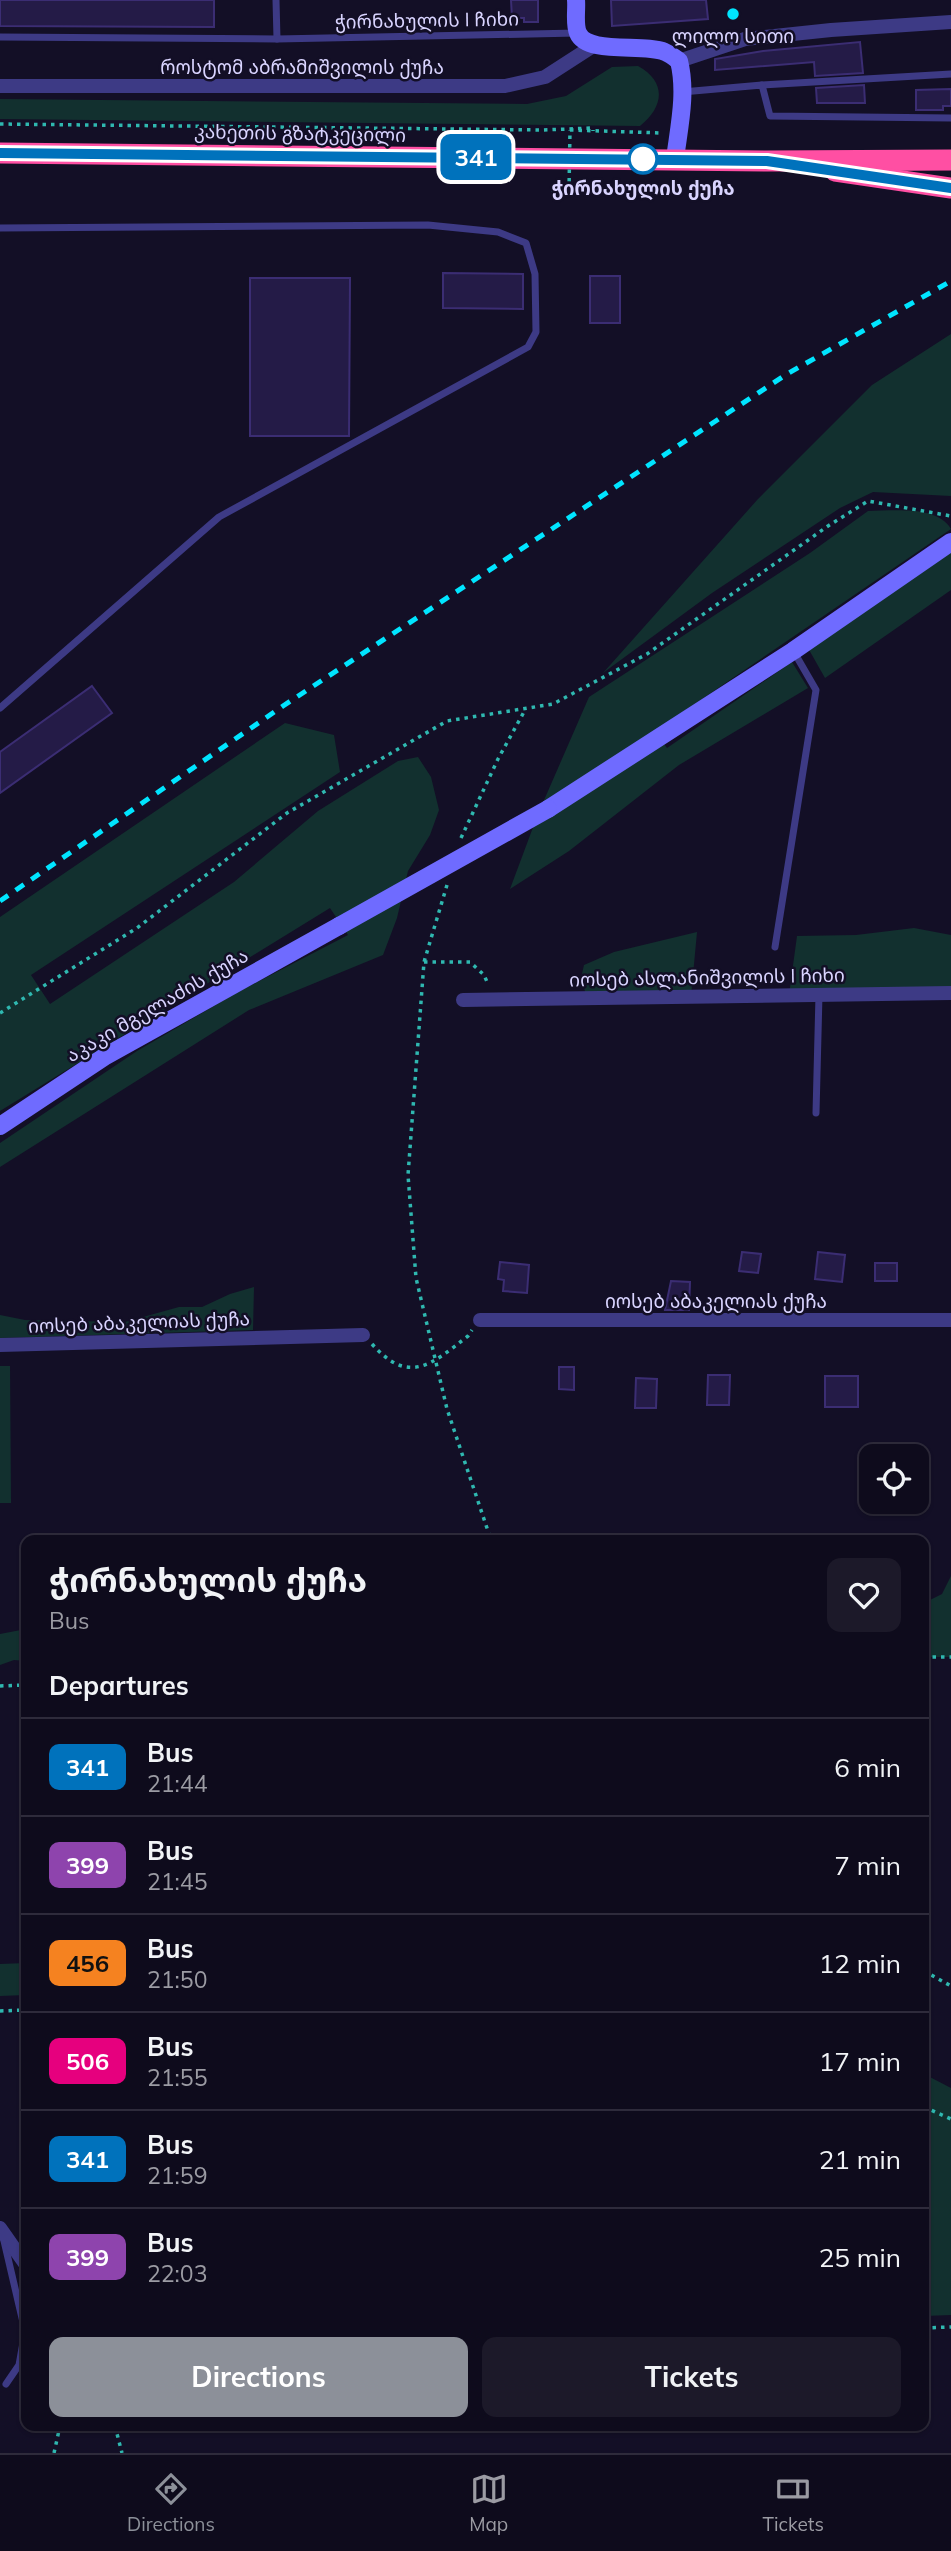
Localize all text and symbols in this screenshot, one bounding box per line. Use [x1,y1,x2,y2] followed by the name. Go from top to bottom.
[335,6,519,35] street label: ჭირნახულის I ჩიხი
[725,6,741,22] marker: ლილო სითი
[672,24,794,49] place label: ლილო სითი
[160,55,444,80] street label: როსტომ აბრამიშვილის ქუჩა
[194,119,406,148] street label: კახეთის გზატკეცილი
[436,134,516,180] line badge: 341
[454,142,498,172] text: 341
[628,144,658,174] marker: ჭირნახულის ქუჩა
[551,176,735,200] place label: ჭირნახულის ქუჩა
[62,943,253,1068] street label: აკაკი მგელაძის ქუჩა
[569,963,845,992] street label: იოსებ ასლანიშვილის I ჩიხი
[605,1289,827,1314] street label: იოსებ აბაკელიას ქუჩა
[28,1306,250,1339] street label: იოსებ აბაკელიას ქუჩა
[859,1444,929,1514] map controls
[859,1444,929,1514] button: locate
[827,1558,901,1632] button: heart
[49,1559,367,1600] text: ჭირნახულის ქუჩა
[49,1606,89,1635] text: Bus
[49,1669,189,1702] text: Departures
[147,1736,193,1769] text: Bus
[834,1751,901,1784] text: 6 min
[66,1752,109,1782] text: 341
[147,1769,207,1798] text: 21:44
[147,1834,193,1867] text: Bus
[834,1849,901,1882] text: 7 min
[66,1850,109,1880] text: 399
[147,1867,207,1896] text: 21:45
[147,1932,193,1965] text: Bus
[819,1947,901,1980] text: 12 min
[66,1948,109,1978] text: 456
[147,1965,207,1994] text: 21:50
[147,2030,193,2063] text: Bus
[819,2045,901,2078] text: 17 min
[66,2046,109,2076] text: 506
[147,2063,207,2092] text: 21:55
[147,2128,193,2161] text: Bus
[819,2143,901,2176] text: 21 min
[66,2144,109,2174] text: 341
[147,2161,207,2190] text: 21:59
[147,2226,193,2259] text: Bus
[819,2241,901,2274] text: 25 min
[66,2242,109,2272] text: 399
[147,2259,207,2288] text: 22:03
[49,2337,468,2417] button: Directions
[482,2337,901,2417] button: Tickets
[127,2470,215,2536] tab: Directions
[469,2470,508,2536] tab: Map
[763,2470,824,2536] tab: Tickets

